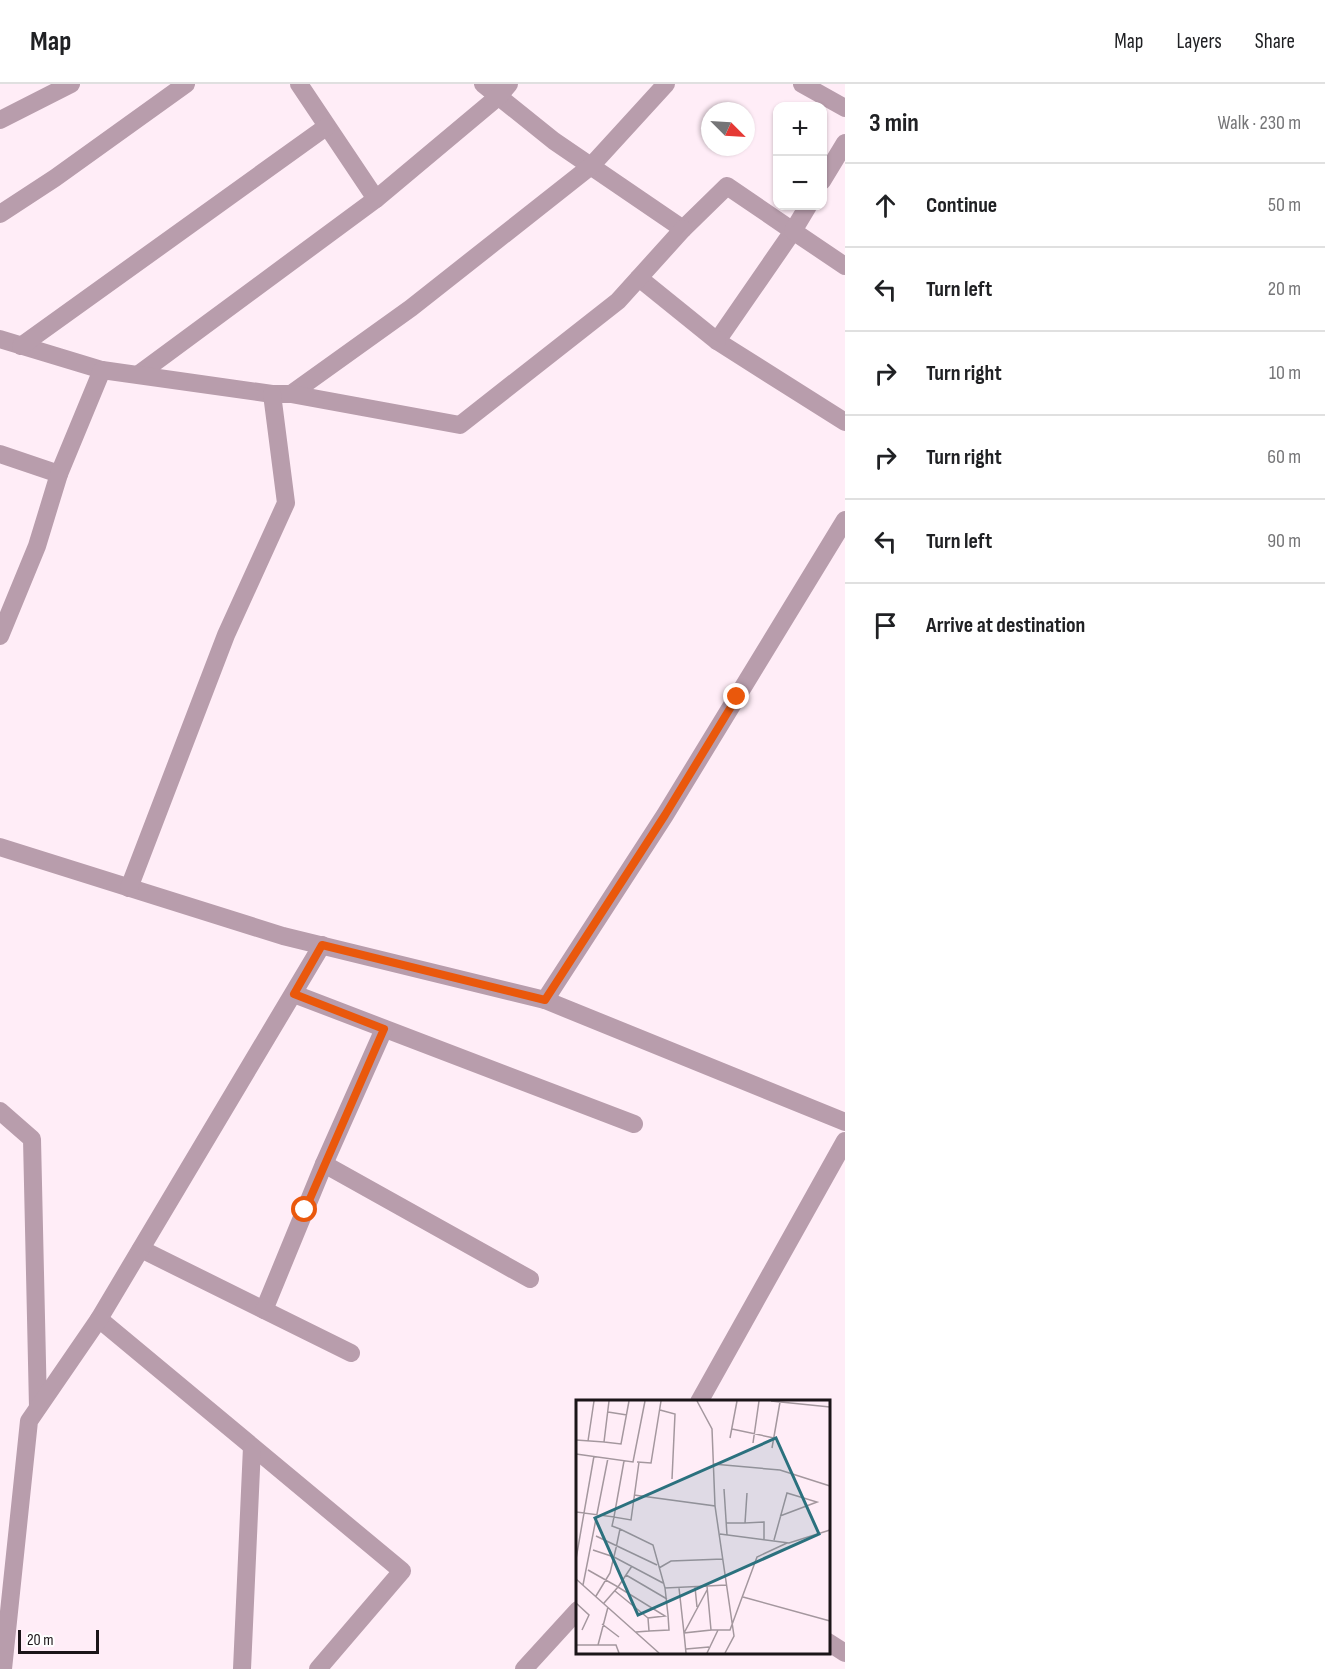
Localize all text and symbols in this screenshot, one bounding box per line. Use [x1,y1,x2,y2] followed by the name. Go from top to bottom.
[30,25,71,58] text: Map
[1114,29,1143,54] text: Map
[1176,29,1222,54] text: Layers
[1255,29,1295,54] text: Share
[701,102,755,156] north arrow
[773,102,827,210] map controls
[773,102,827,156] button: +
[869,108,919,139] text: 3 min
[1218,111,1301,135] text: Walk · 230 m
[773,156,827,210] button: −
[869,189,902,222] icon: ahead
[926,192,997,219] text: Continue
[1268,193,1301,217] text: 50 m
[869,273,902,306] icon: left
[926,276,992,303] text: Turn left
[1268,277,1301,301] text: 20 m
[869,357,902,390] icon: right
[926,360,1002,387] text: Turn right
[1269,361,1301,385] text: 10 m
[869,441,902,474] icon: right
[926,444,1002,471] text: Turn right
[1267,445,1301,469] text: 60 m
[869,525,902,558] icon: left
[926,528,992,555] text: Turn left
[1267,529,1301,553] text: 90 m
[869,609,902,642] icon: arrive
[926,612,1085,639] text: Arrive at destination
[723,683,749,709] route end
[291,1196,317,1222] route start
[576,1400,830,1654] inset map
[18,1627,99,1654] scale bar
[27,1631,54,1650] text: 20 m

